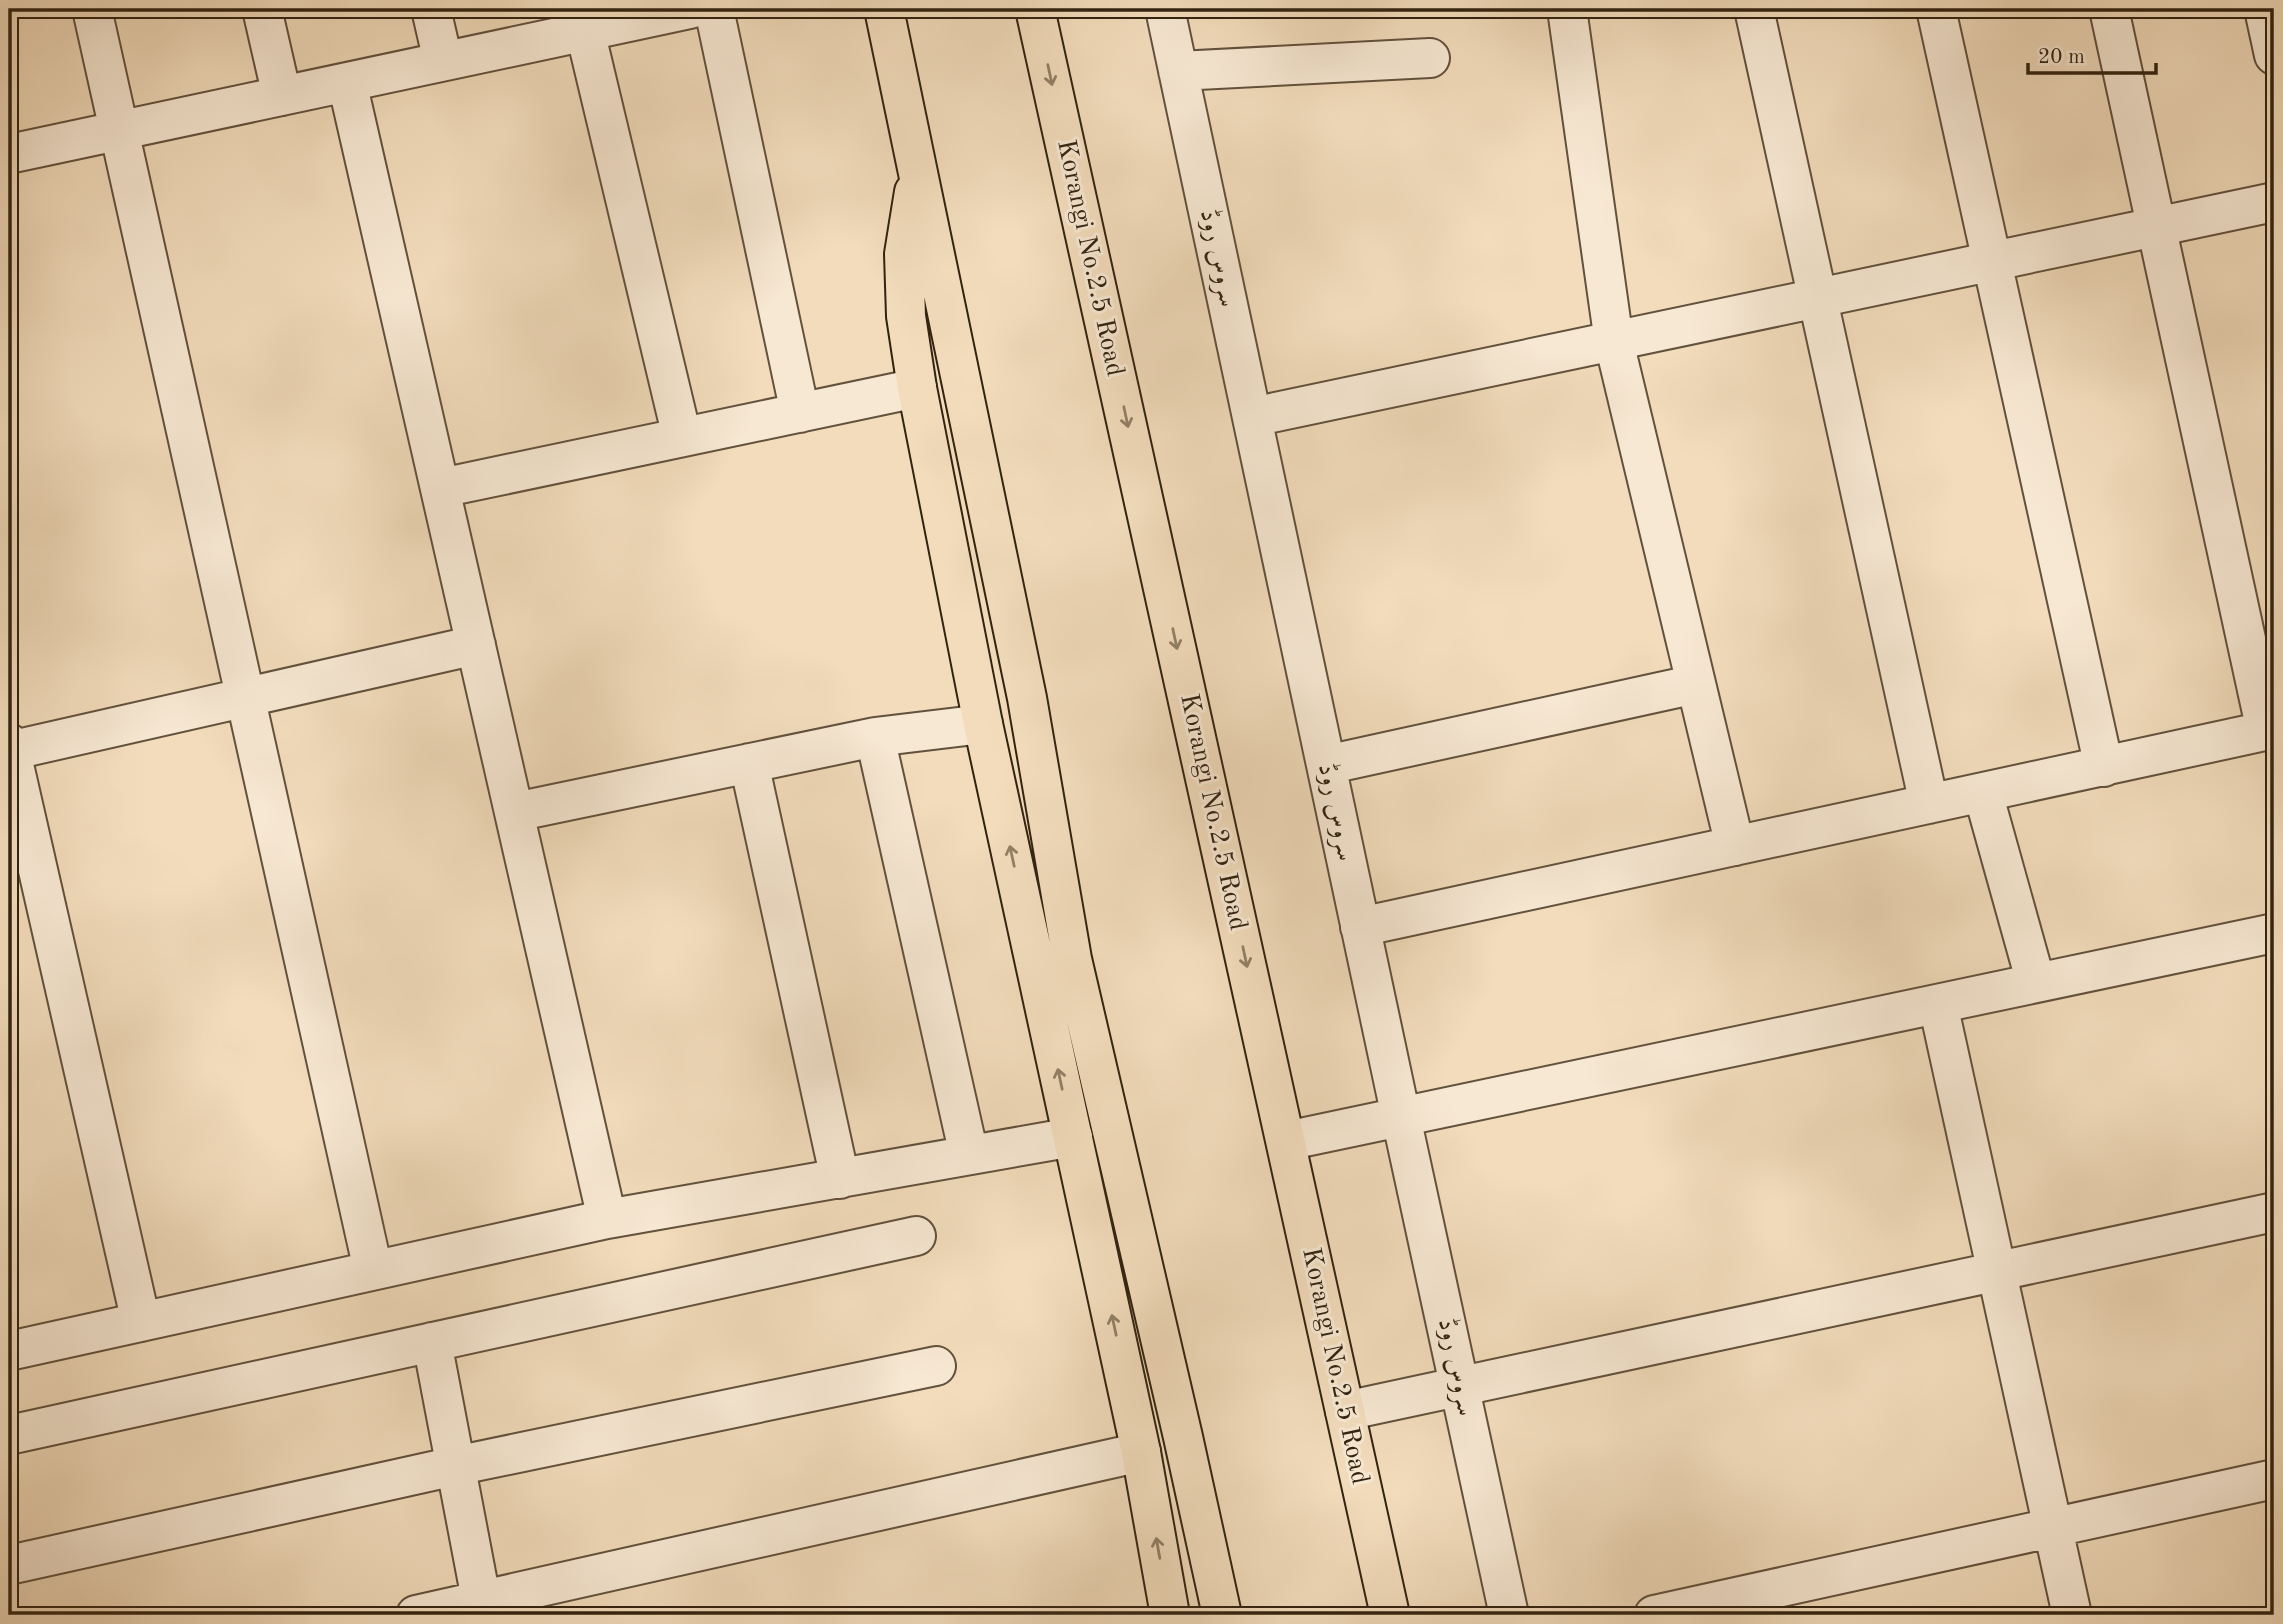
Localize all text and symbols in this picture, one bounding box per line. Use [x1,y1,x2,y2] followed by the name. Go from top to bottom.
[2028,32,2155,76] scale bar
[2038,47,2085,68] text: 20 m
[1044,63,1057,86] one-way arrow
[1052,137,1128,379] street label: Korangi No.2.5 Road
[1193,206,1243,310] street label: سروس روڈ
[1119,405,1133,428] one-way arrow
[1168,627,1182,650] one-way arrow
[1175,691,1251,933] street label: Korangi No.2.5 Road
[1311,760,1361,864] street label: سروس روڈ
[1004,845,1018,868] one-way arrow
[1239,945,1252,968] one-way arrow
[1053,1068,1066,1091] one-way arrow
[1297,1245,1373,1487] street label: Korangi No.2.5 Road
[1106,1314,1120,1337] one-way arrow
[1431,1315,1481,1419] street label: سروس روڈ
[1151,1537,1164,1560] one-way arrow

